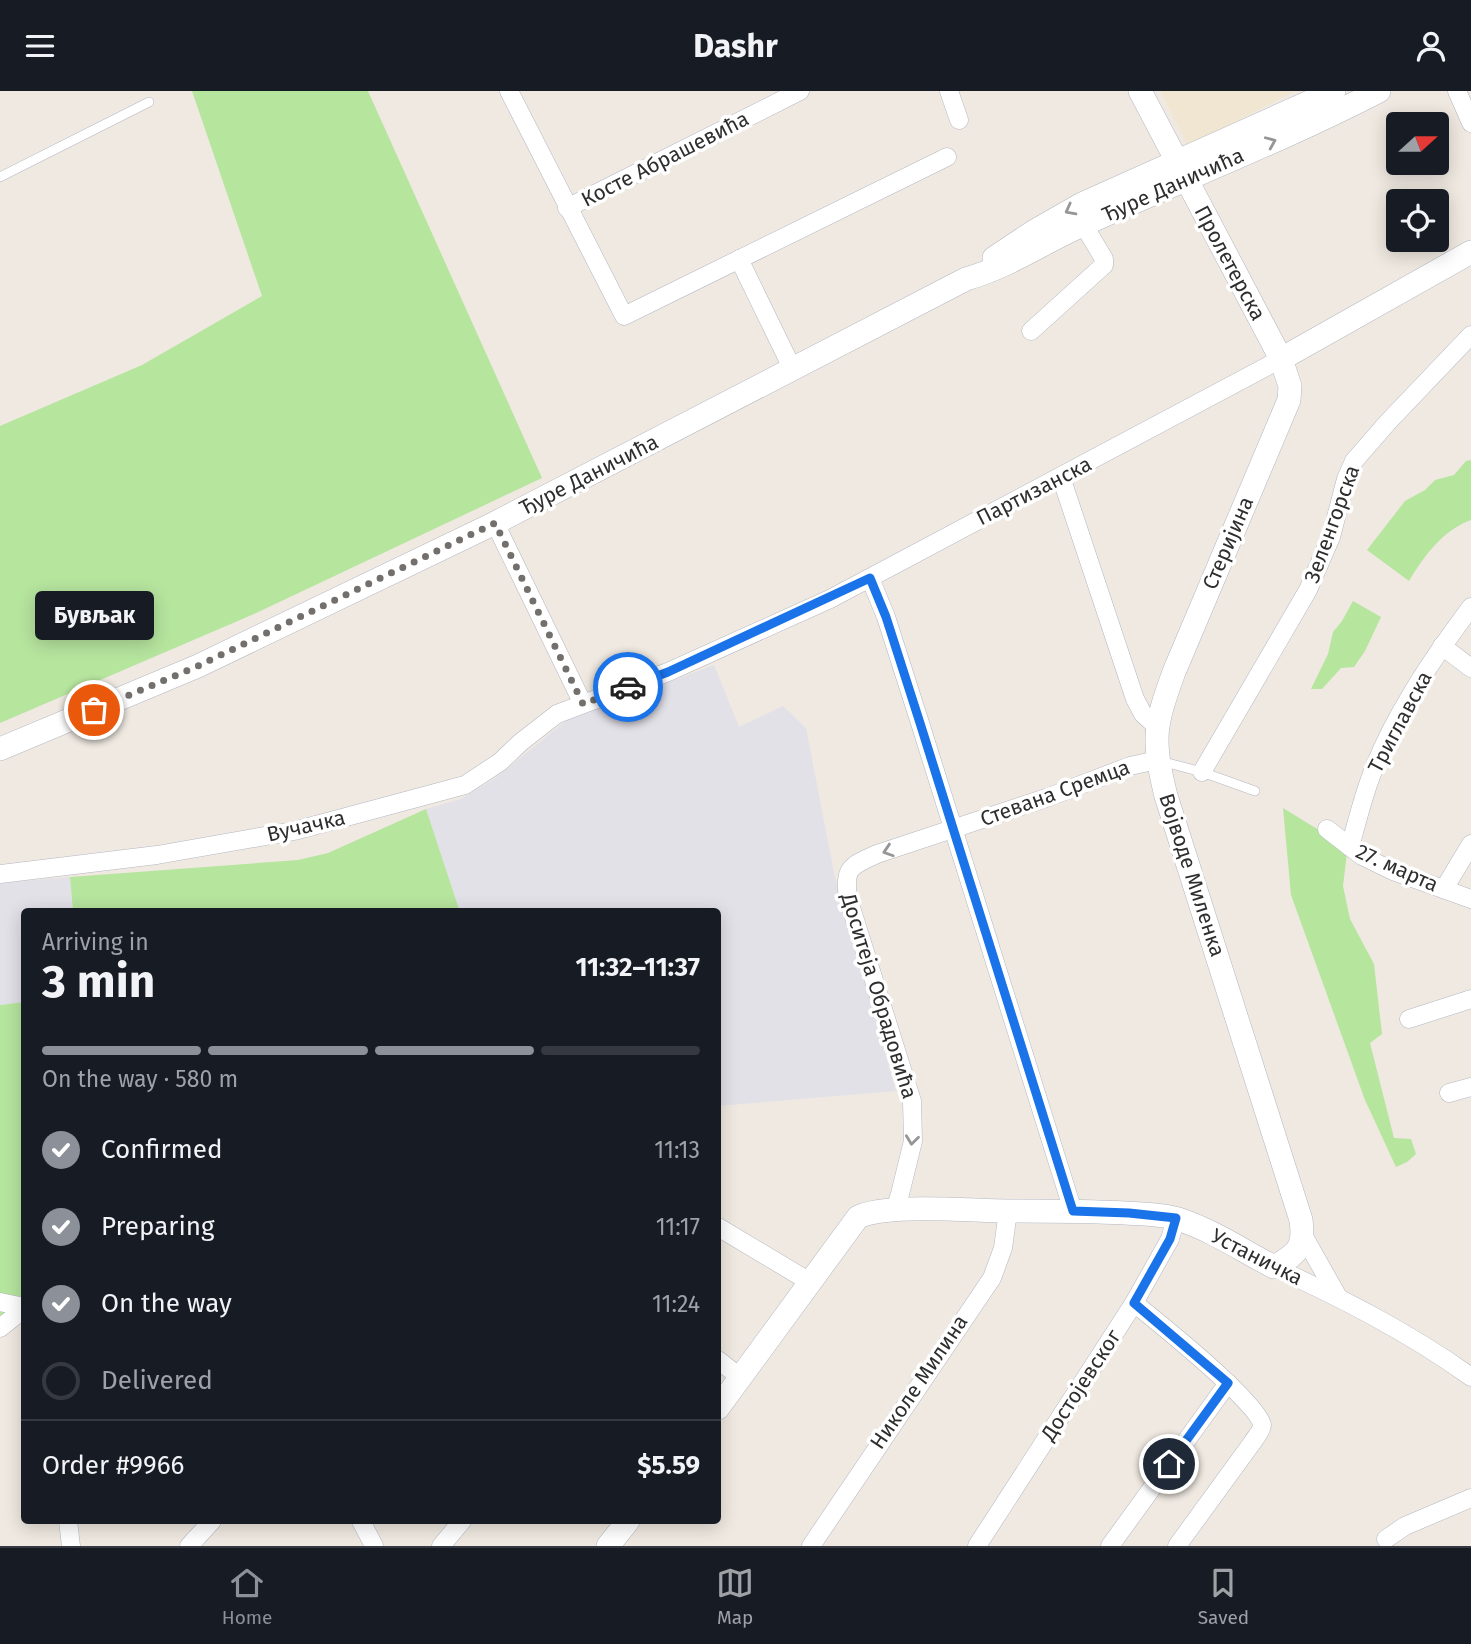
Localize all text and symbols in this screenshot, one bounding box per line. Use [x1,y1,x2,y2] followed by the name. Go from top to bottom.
[21,27,59,65] icon: menu
[693,27,778,65] text: Dashr
[1412,27,1450,65] icon: person
[577,105,753,213] street label: Косте Абрашевића
[1386,112,1449,175] north arrow
[1386,112,1449,252] map controls
[1263,136,1276,150] one-way arrow
[1098,142,1248,228] street label: Ђуре Даничића
[1386,189,1449,252] button: locate
[1189,201,1271,325] street label: Пролетерска
[1065,202,1077,216] one-way arrow
[515,429,663,521] street label: Ђуре Даничића
[972,451,1096,531] street label: Партизанска
[1299,462,1365,586] street label: Зеленгорска
[1197,493,1259,593] street label: Стеријина
[34,591,154,640] callout: Бувљак
[54,601,135,629] text: Бувљак
[593,652,663,722] courier
[1362,667,1438,777] street label: Триглавска
[609,668,647,706] icon: car
[64,680,124,740] pin
[75,691,113,729] icon: bag
[977,754,1133,832] street label: Стевана Сремца
[1153,790,1231,960] street label: Војводе Миленка
[264,804,348,848] street label: Вучачка
[1352,838,1442,898] street label: 27. марта
[883,842,895,857] one-way arrow
[835,889,923,1102] street label: Доситеја Обрадовића
[42,928,149,956] text: Arriving in
[575,952,700,983] text: 11:32–11:37
[42,954,155,1009] text: 3 min
[42,1065,238,1093] text: On the way · 580 m
[42,1131,80,1169] icon: check
[101,1134,222,1165] text: Confirmed
[904,1134,919,1146] one-way arrow
[654,1136,700,1164] text: 11:13
[42,1208,80,1246] icon: check
[101,1211,214,1242] text: Preparing
[656,1213,700,1241] text: 11:17
[1207,1223,1307,1291] street label: Устаничка
[42,1285,80,1323] icon: check
[101,1288,232,1319] text: On the way
[652,1290,700,1318] text: 11:24
[865,1310,973,1454] street label: Николе Милина
[1035,1324,1127,1446] street label: Достојевског
[101,1365,213,1396] text: Delivered
[1139,1434,1199,1494] pin
[1150,1445,1188,1483] icon: home
[42,1450,184,1481] text: Order #9966
[637,1450,700,1481] text: $5.59
[222,1564,272,1629] tab: Home
[716,1564,754,1629] tab: Map
[1198,1564,1249,1629] tab: Saved

